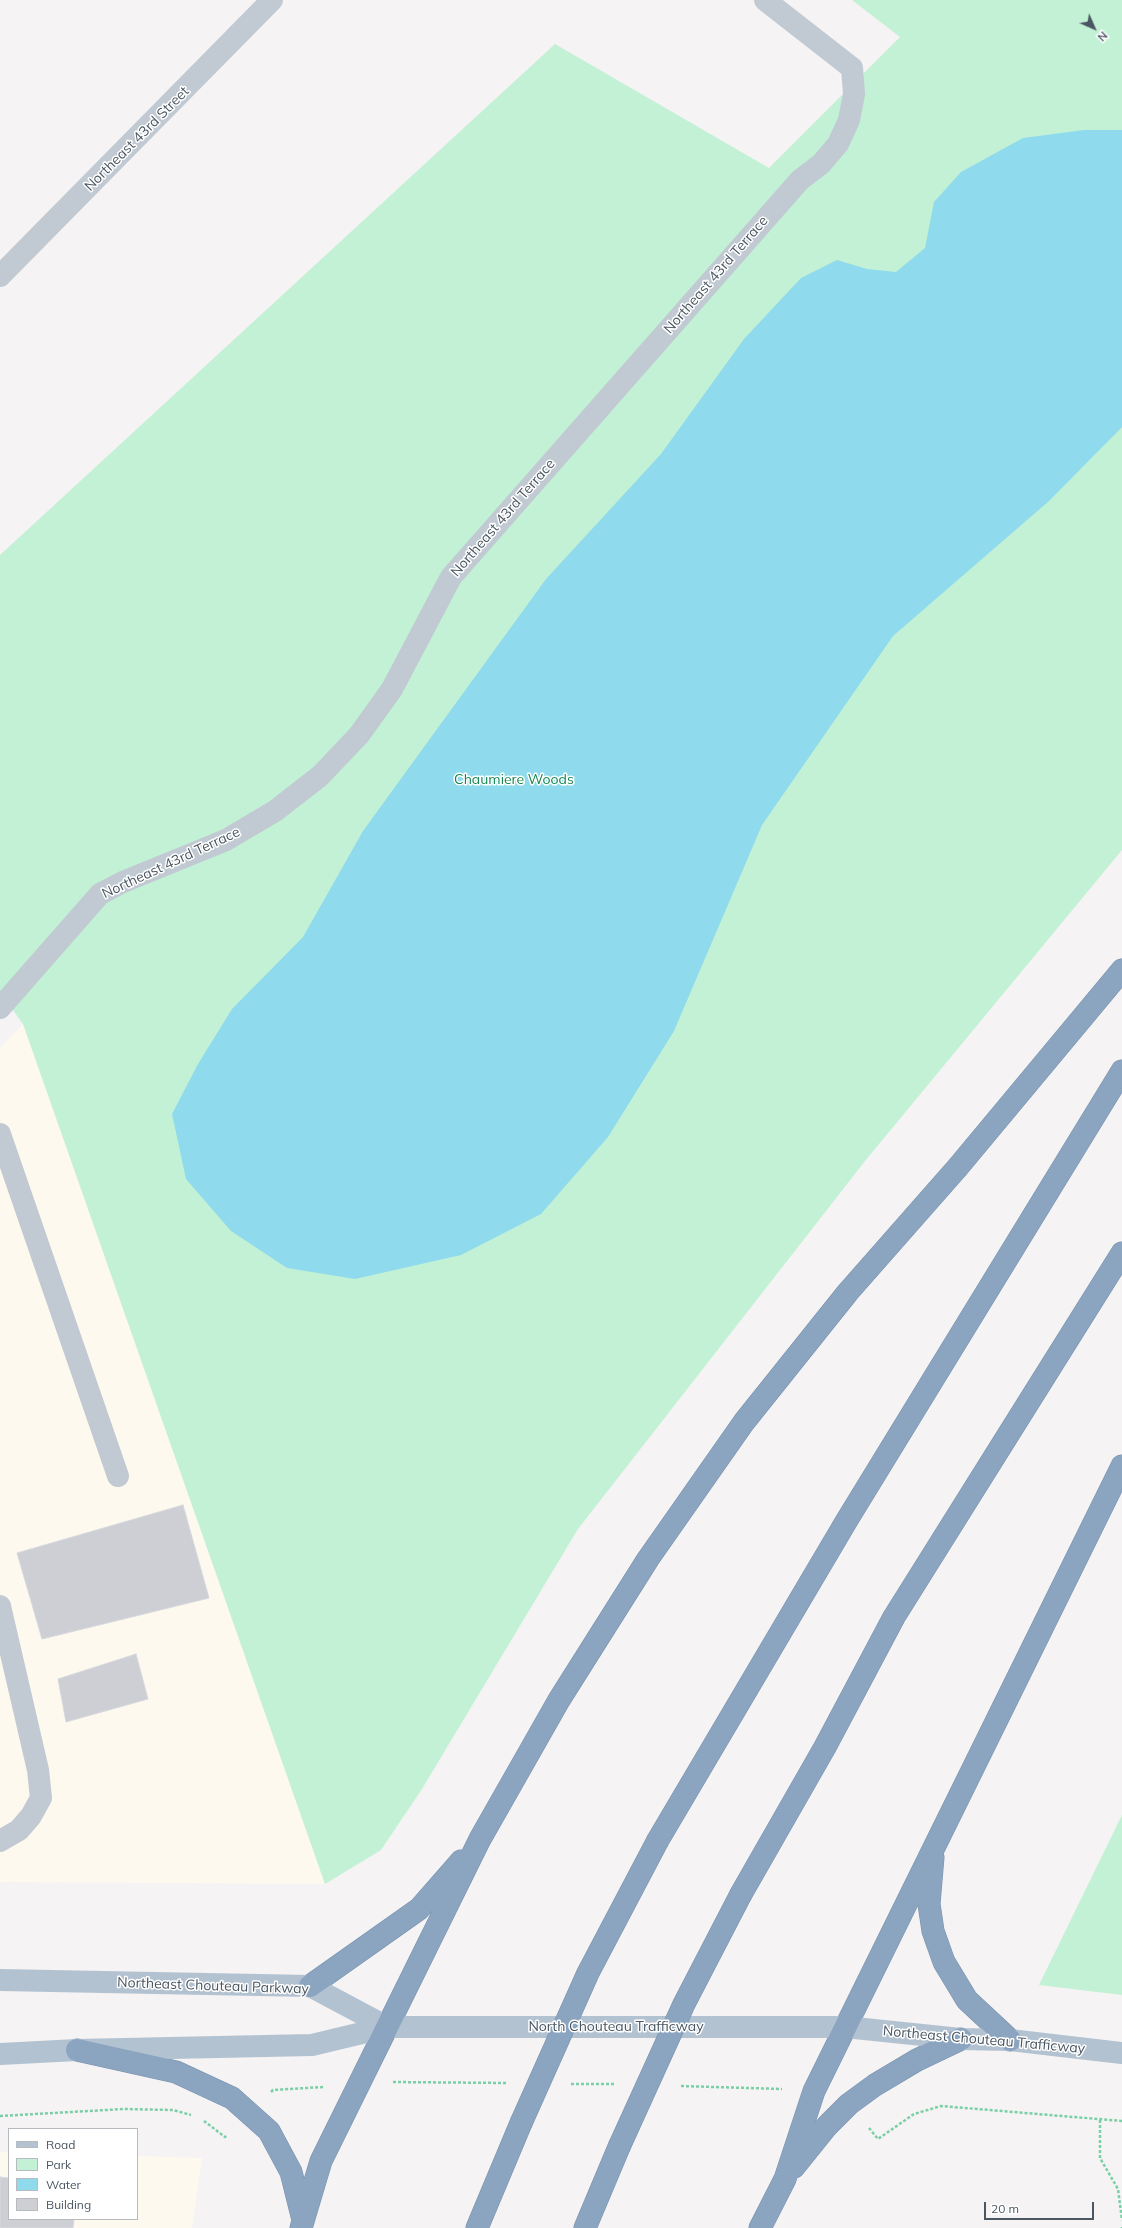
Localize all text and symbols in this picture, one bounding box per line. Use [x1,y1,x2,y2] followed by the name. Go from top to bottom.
[1074,8,1114,48] north arrow
[1095,29,1110,44] text: N
[81,83,193,195] street label: Northeast 43rd Street
[660,213,772,337] street label: Northeast 43rd Terrace
[447,456,559,580] street label: Northeast 43rd Terrace
[454,772,574,788] park label: Chaumiere Woods
[99,824,243,902] street label: Northeast 43rd Terrace
[117,1974,309,1998] street label: Northeast Chouteau Parkway
[528,2019,704,2035] street label: North Chouteau Trafficway
[882,2023,1086,2057] street label: Northeast Chouteau Trafficway
[8,2128,138,2220] legend
[46,2137,75,2152] text: Road
[46,2157,71,2172] text: Park
[46,2177,81,2192] text: Water
[986,2194,1096,2220] scale bar
[46,2197,91,2212] text: Building
[991,2201,1019,2216] text: 20 m

